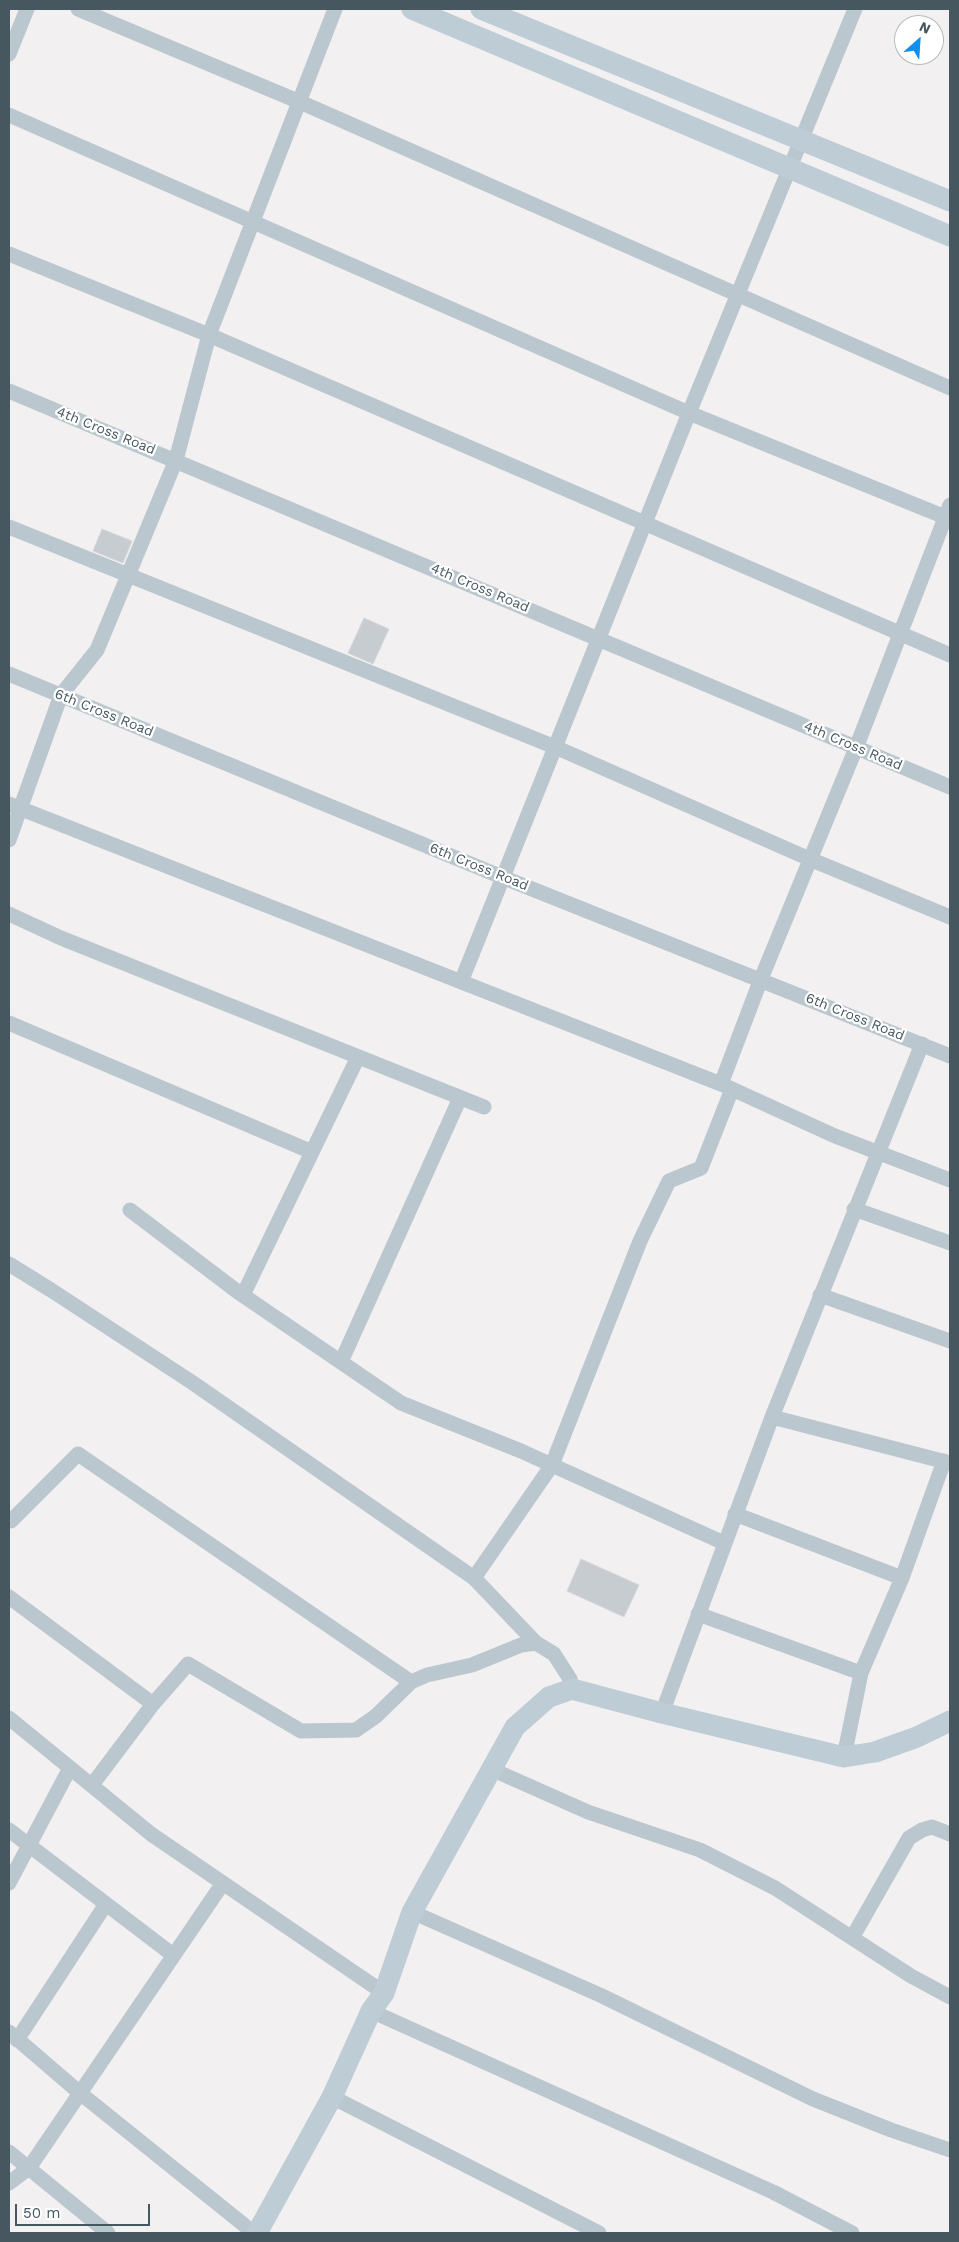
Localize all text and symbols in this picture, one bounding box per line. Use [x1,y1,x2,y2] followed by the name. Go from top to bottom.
[894,15,944,65] north arrow
[917,18,933,37] text: N
[54,404,158,458] street label: 4th Cross Road
[428,560,532,616] street label: 4th Cross Road
[52,686,156,740] street label: 6th Cross Road
[801,718,905,774] street label: 4th Cross Road
[427,840,531,894] street label: 6th Cross Road
[803,990,907,1044] street label: 6th Cross Road
[18,2194,152,2226] scale bar
[23,2204,60,2222] text: 50 m

